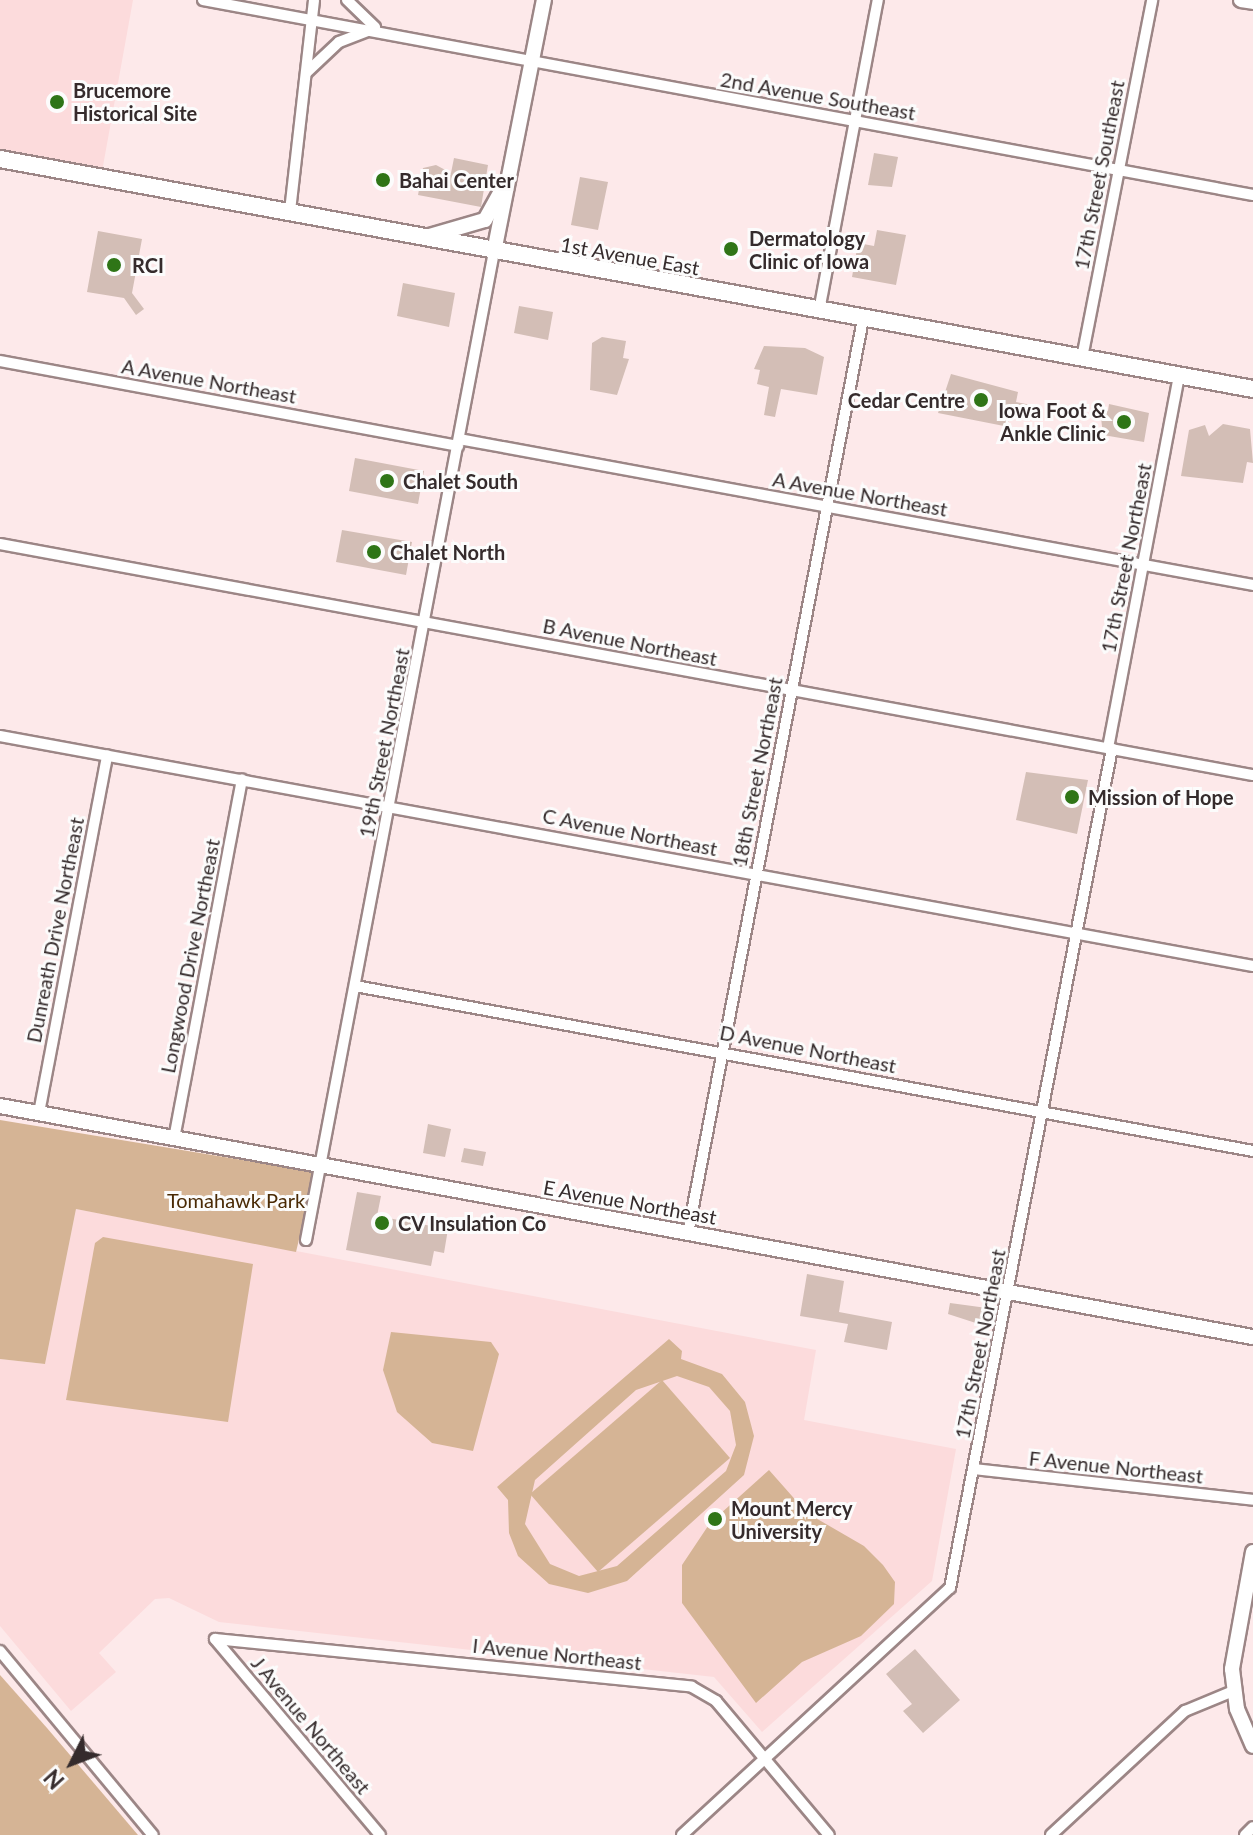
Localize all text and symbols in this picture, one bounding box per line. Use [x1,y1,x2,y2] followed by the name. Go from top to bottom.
[718,67,918,125] street label: 2nd Avenue Southeast
[73,78,197,125] place label: Brucemore Historical Site
[1069,78,1129,272] street label: 17th Street Southeast
[48,93,66,111] marker: Brucemore Historical Site
[399,168,514,192] place label: Bahai Center
[374,171,392,189] marker: Bahai Center
[749,226,869,273] place label: Dermatology Clinic of Iowa
[558,232,702,280] street label: 1st Avenue East
[720,238,742,260] marker: Dermatology Clinic of Iowa
[132,253,164,277] place label: RCI
[103,254,125,276] marker: RCI
[119,354,299,408] street label: A Avenue Northeast
[847,388,965,412] place label: Cedar Centre
[972,391,990,409] marker: Cedar Centre
[998,398,1106,445] place label: Iowa Foot & Ankle Clinic
[1113,411,1135,433] marker: Iowa Foot & Ankle Clinic
[1096,461,1156,655] street label: 17th Street Northeast
[770,467,950,521] street label: A Avenue Northeast
[403,469,518,493] place label: Chalet South
[378,472,396,490] marker: Chalet South
[390,540,505,564] place label: Chalet North
[365,543,383,561] marker: Chalet North
[541,613,719,671] street label: B Avenue Northeast
[354,646,414,840] street label: 19th Street Northeast
[727,675,787,869] street label: 18th Street Northeast
[1088,785,1234,809] place label: Mission of Hope
[1063,788,1081,806] marker: Mission of Hope
[540,803,720,861] street label: C Avenue Northeast
[21,815,89,1045] street label: Dunreath Drive Northeast
[156,837,224,1075] street label: Longwood Drive Northeast
[717,1020,899,1078] street label: D Avenue Northeast
[541,1175,719,1229] street label: E Avenue Northeast
[167,1188,305,1212] park label: Tomahawk Park
[398,1211,547,1235] place label: CV Insulation Co
[373,1214,391,1232] marker: CV Insulation Co
[950,1247,1010,1441] street label: 17th Street Northeast
[1027,1446,1205,1488] street label: F Avenue Northeast
[731,1496,852,1543] place label: Mount Mercy University
[706,1510,724,1528] marker: Mount Mercy University
[471,1633,643,1675] street label: I Avenue Northeast
[246,1651,376,1799] street label: J Avenue Northeast
[32,1723,112,1803] north arrow
[38,1764,70,1795] text: N

